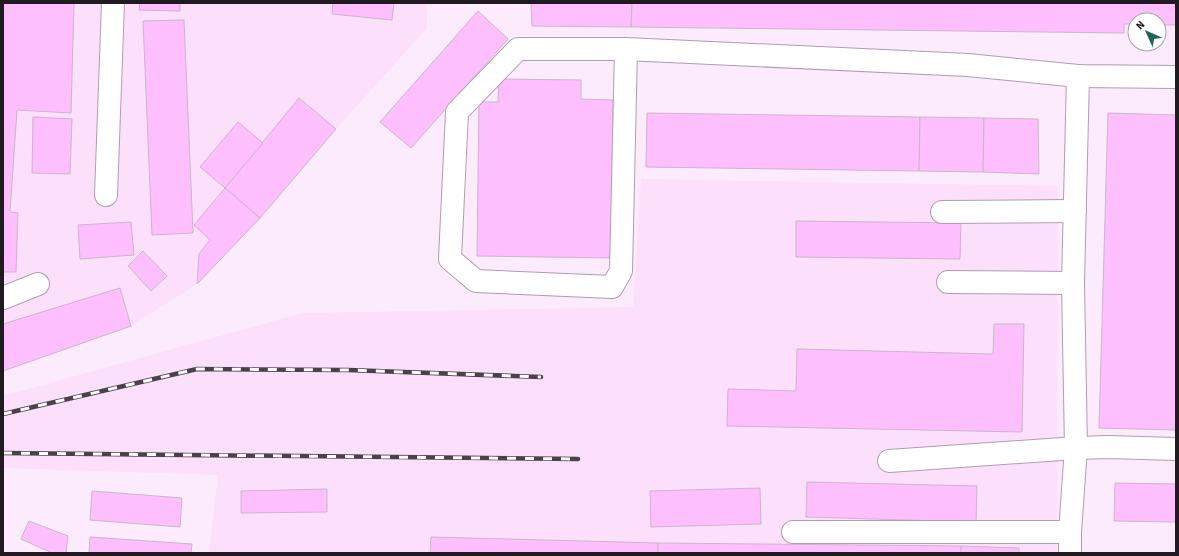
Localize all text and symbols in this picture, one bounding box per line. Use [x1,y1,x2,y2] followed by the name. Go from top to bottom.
[1127,12,1167,52] north arrow
[1132,17,1148,33] text: N

